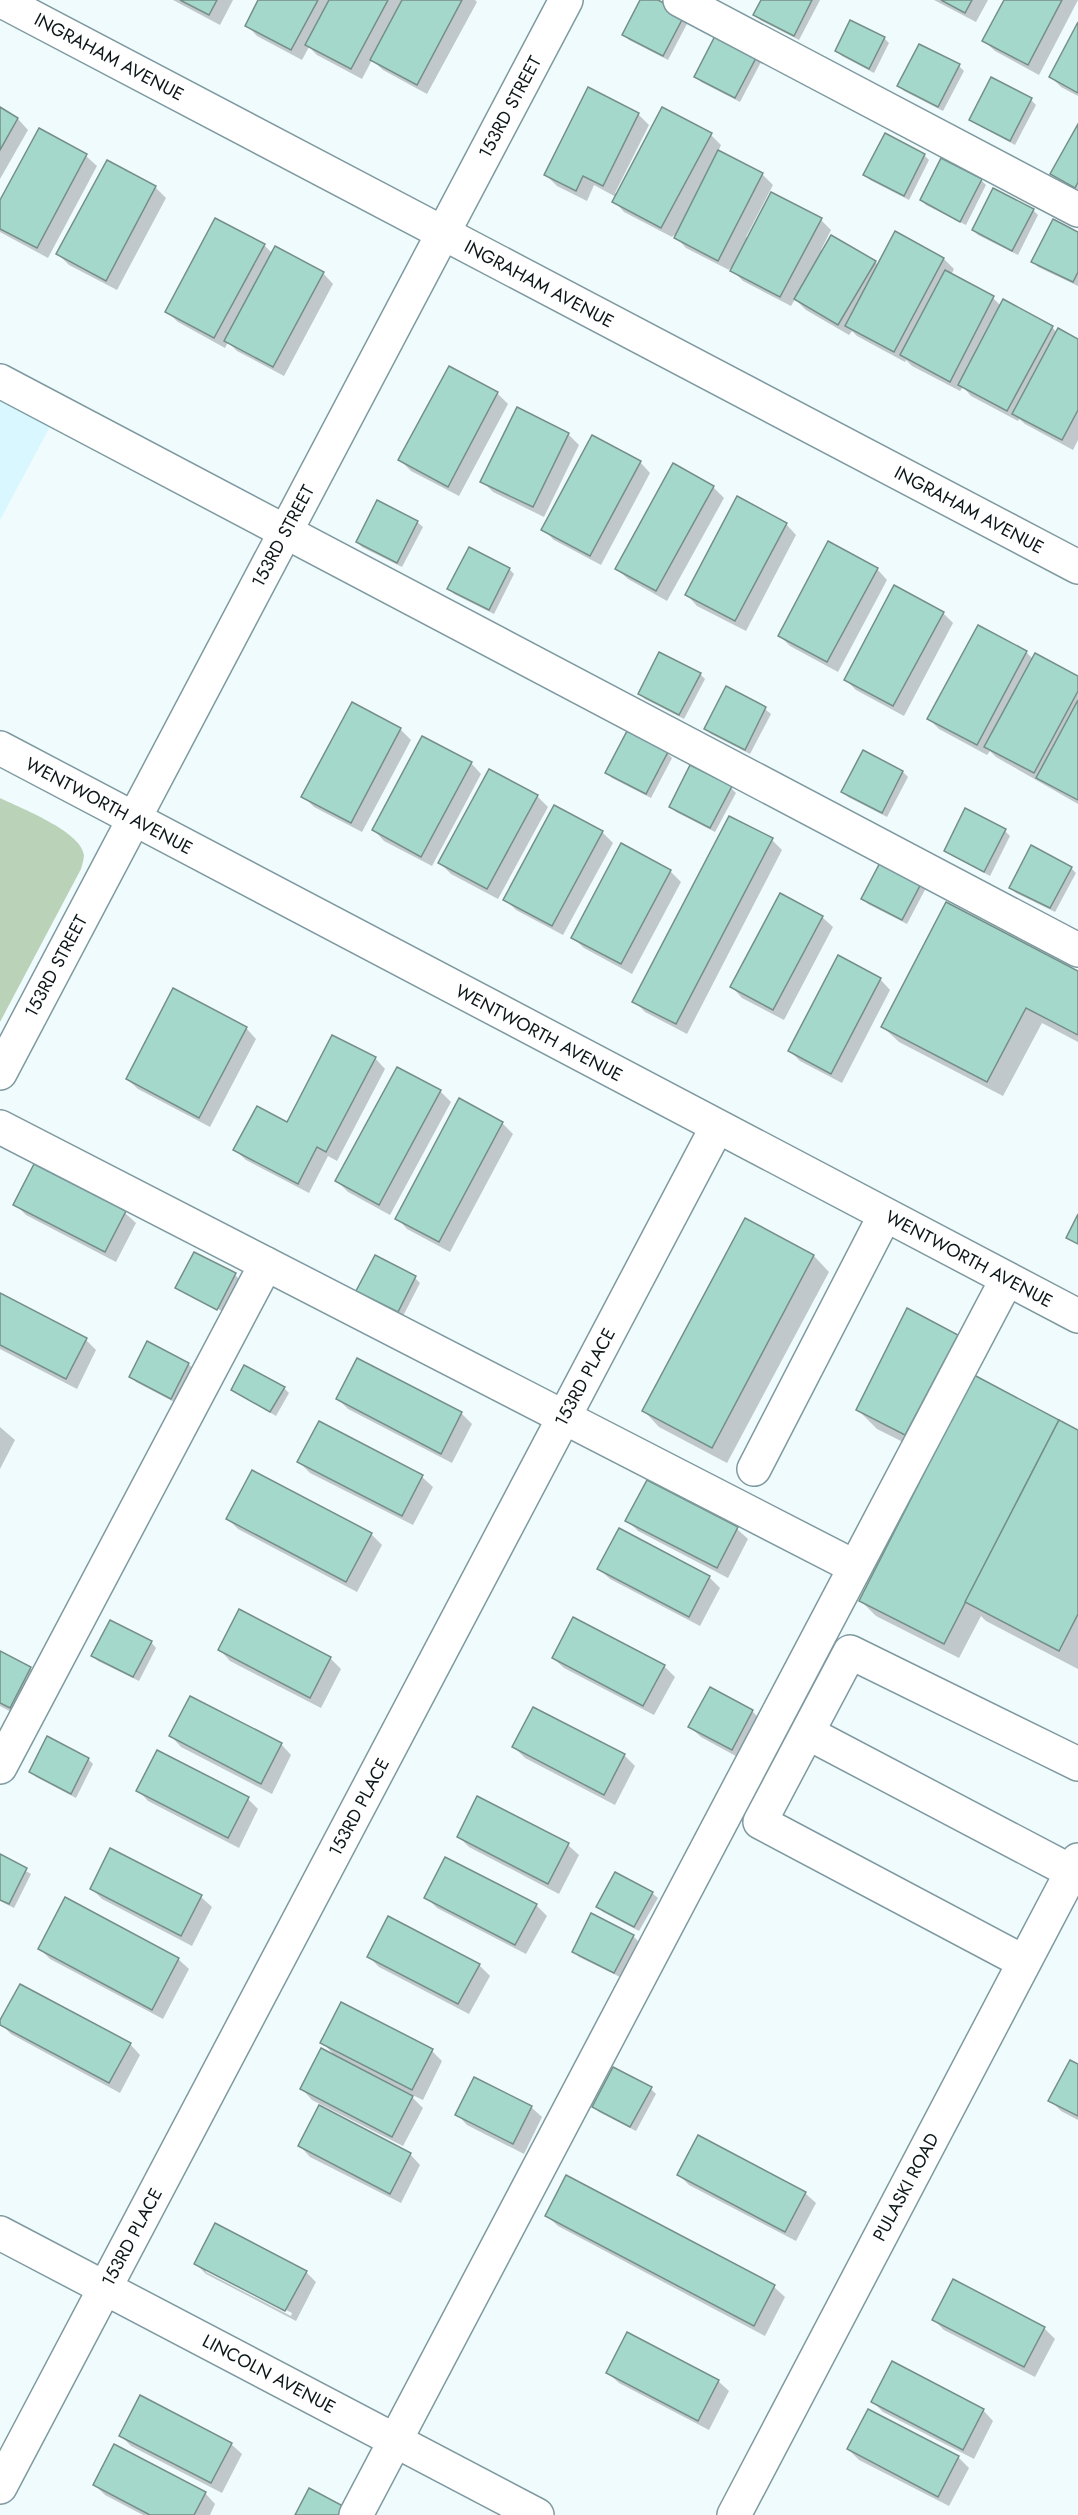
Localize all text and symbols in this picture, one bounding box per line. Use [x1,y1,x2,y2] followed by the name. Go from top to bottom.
[30,7,188,107] street label: INGRAHAM AVENUE
[472,51,548,163] street label: 153RD STREET
[460,234,618,334] street label: INGRAHAM AVENUE
[890,460,1048,560] street label: INGRAHAM AVENUE
[245,480,321,592] street label: 153RD STREET
[21,751,197,861] street label: WENTWORTH AVENUE
[18,910,94,1022] street label: 153RD STREET
[451,978,627,1088] street label: WENTWORTH AVENUE
[881,1204,1057,1314] street label: WENTWORTH AVENUE
[548,1323,622,1431] street label: 153RD PLACE
[322,1753,396,1861] street label: 153RD PLACE
[866,2128,946,2246] street label: PULASKI ROAD
[95,2183,169,2291] street label: 153RD PLACE
[198,2328,340,2420] street label: LINCOLN AVENUE

